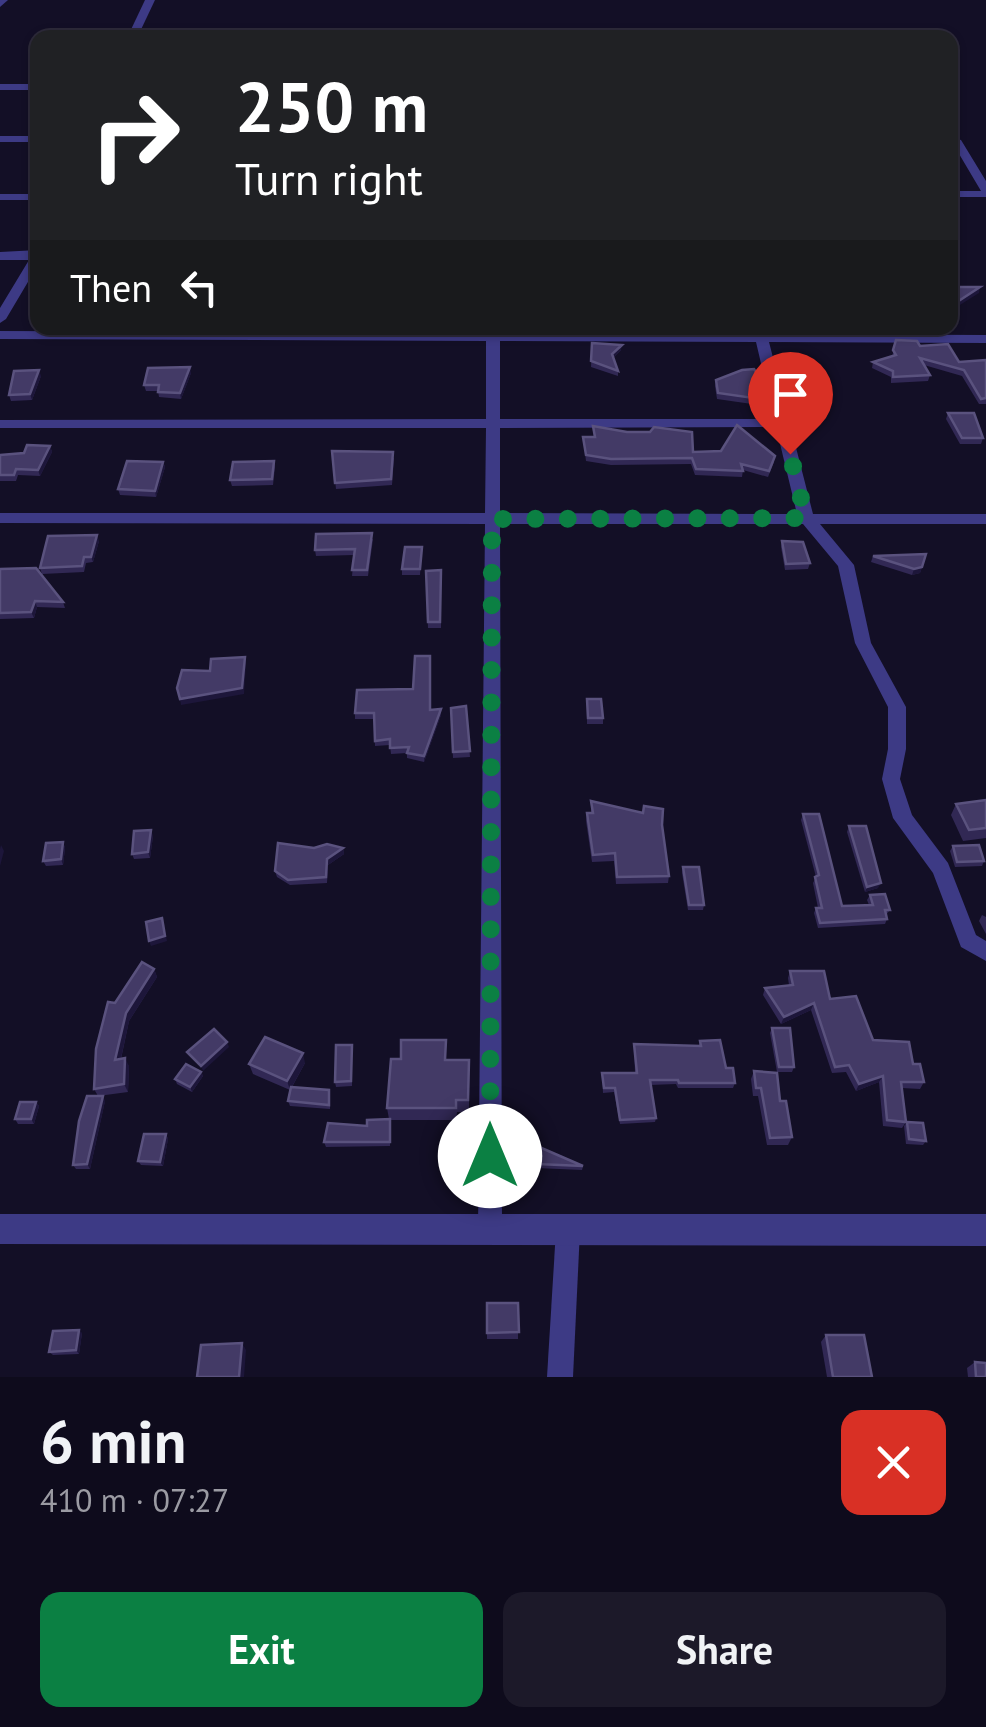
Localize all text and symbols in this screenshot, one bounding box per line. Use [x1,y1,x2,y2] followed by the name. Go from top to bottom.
[235,61,428,151] text: 250 m
[70,70,200,200] icon: right
[235,149,423,207] text: Turn right
[172,260,227,315] icon: left
[70,263,152,312] text: Then
[748,352,833,455] pin
[763,367,818,422] icon: arrive
[438,1104,542,1208] position arrow
[40,1402,186,1480] text: 6 min
[841,1410,946,1515] button: close
[40,1479,229,1521] text: 410 m · 07:27
[40,1592,483,1707] button: Exit
[503,1592,946,1707] button: Share

